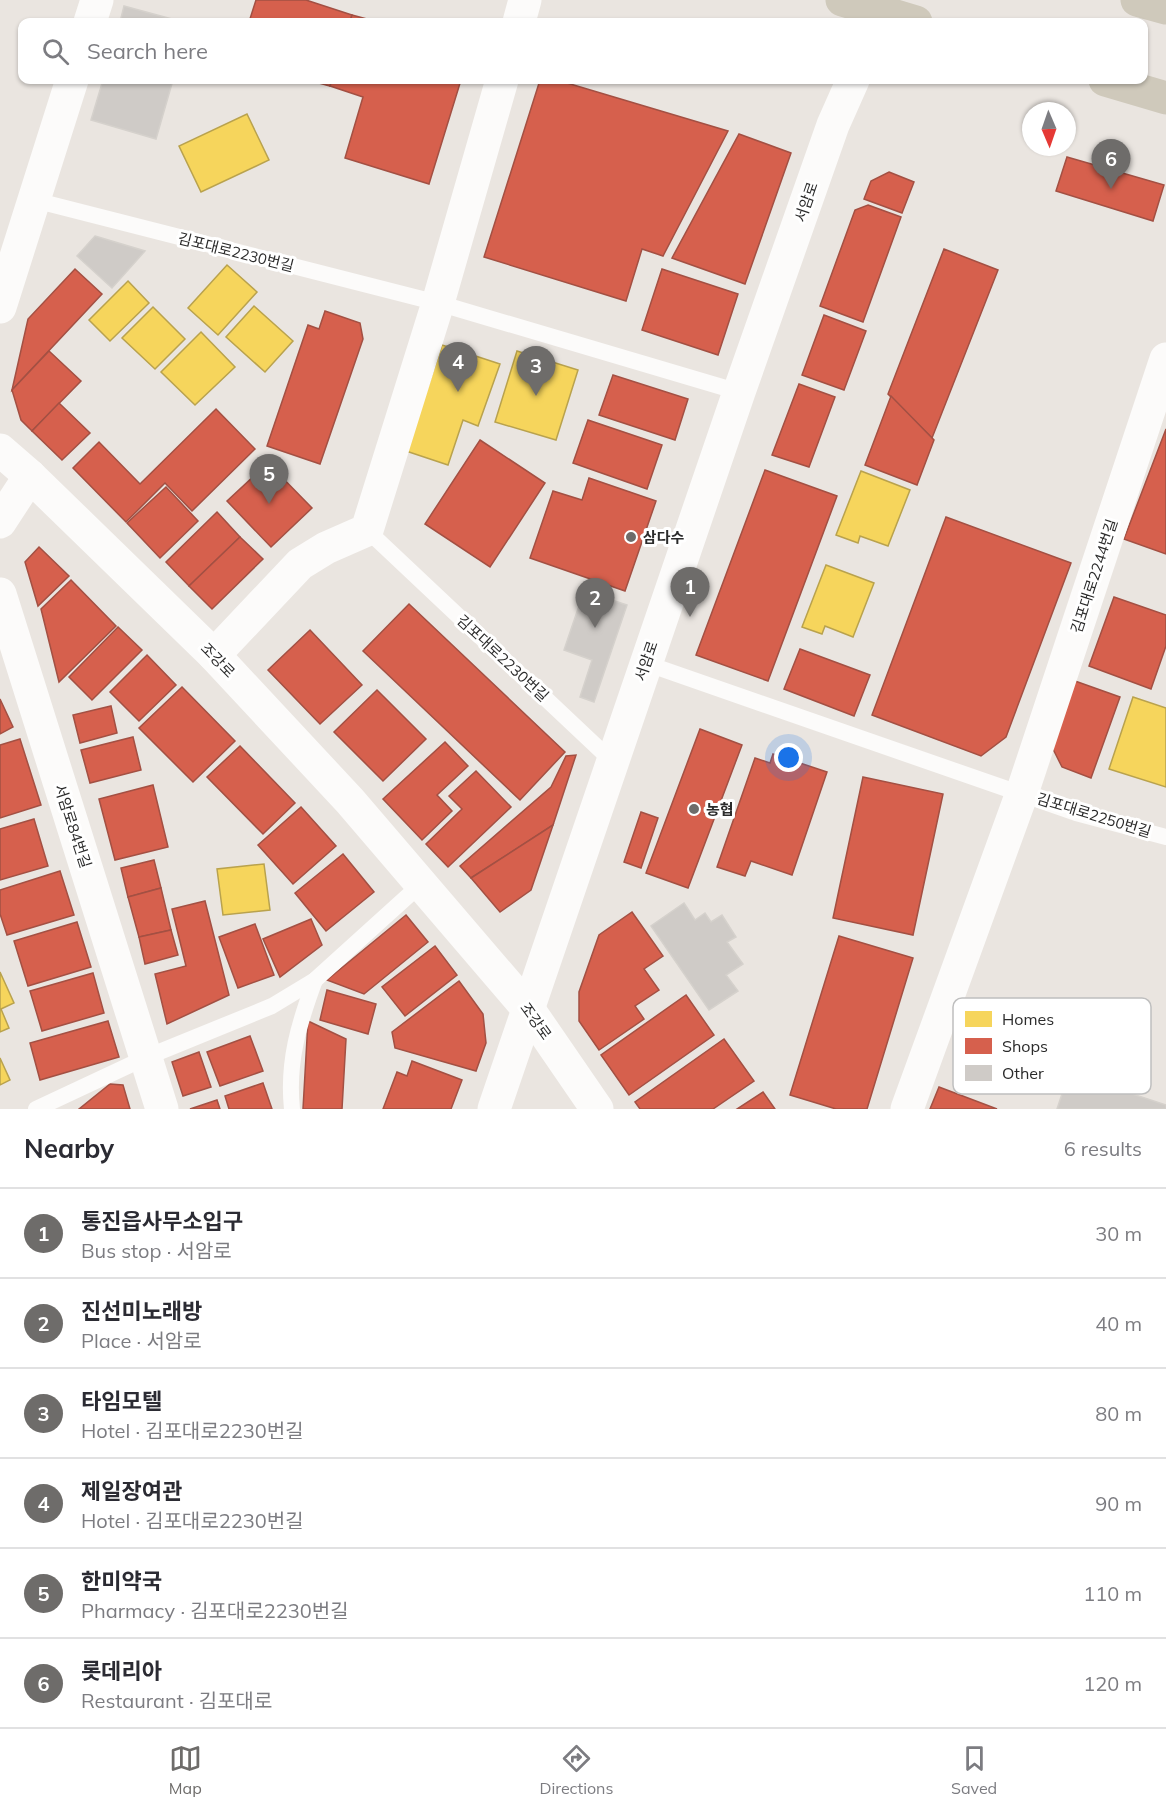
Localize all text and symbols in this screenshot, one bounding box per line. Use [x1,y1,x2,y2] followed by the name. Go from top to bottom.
[18,18,1148,84] search box
[39,35,72,68] icon: search
[87,37,208,65] text: Search here
[1022,102,1076,156] north arrow
[1092,140,1130,189] pin: 6
[790,179,822,225] street label: 서암로
[176,228,296,276] street label: 김포대로2230번길
[438,342,478,392] pin: 4
[516,346,556,396] pin: 3
[250,454,288,504] pin: 5
[1067,517,1121,635] street label: 김포대로2244번길
[643,528,685,547] place label: 삼다수
[624,530,638,544] marker: 삼다수
[670,568,710,617] pin: 1
[576,578,614,628] pin: 2
[453,611,553,705] street label: 김포대로2230번길
[630,638,662,684] street label: 서암로
[197,639,239,681] street label: 조강로
[774,743,803,772] your location
[51,782,95,870] street label: 서암로84번길
[1034,789,1154,841] street label: 김포대로2250번길
[706,800,734,819] place label: 농협
[687,802,701,816] marker: 농협
[953,998,1151,1094] legend
[516,999,556,1043] street label: 조강로
[1002,1009,1054,1029] text: Homes
[1002,1036,1048,1056] text: Shops
[1002,1063,1044,1083] text: Other
[24,1132,114,1165] text: Nearby
[1064,1136,1142,1161] text: 6 results
[81,1207,243,1235] text: 통진읍사무소입구
[38,1221,50,1246] text: 1
[1095,1221,1142,1246] text: 30 m
[81,1238,232,1263] text: Bus stop · 서암로
[81,1297,202,1325] text: 진선미노래방
[38,1311,50,1336] text: 2
[1095,1311,1142,1336] text: 40 m
[81,1328,202,1353] text: Place · 서암로
[81,1387,162,1415] text: 타임모텔
[38,1401,50,1426] text: 3
[1095,1401,1142,1426] text: 80 m
[81,1418,304,1443] text: Hotel · 김포대로2230번길
[81,1477,182,1505] text: 제일장여관
[38,1491,50,1516] text: 4
[1095,1491,1142,1516] text: 90 m
[81,1508,304,1533] text: Hotel · 김포대로2230번길
[81,1567,162,1595] text: 한미약국
[38,1581,50,1606] text: 5
[1083,1581,1142,1606] text: 110 m
[81,1598,349,1623] text: Pharmacy · 김포대로2230번길
[81,1657,162,1685] text: 롯데리아
[38,1671,50,1696] text: 6
[1083,1671,1142,1696] text: 120 m
[81,1688,272,1713] text: Restaurant · 김포대로
[169,1742,202,1798] tab: Map
[539,1742,613,1798] tab: Directions
[951,1742,997,1798] tab: Saved

